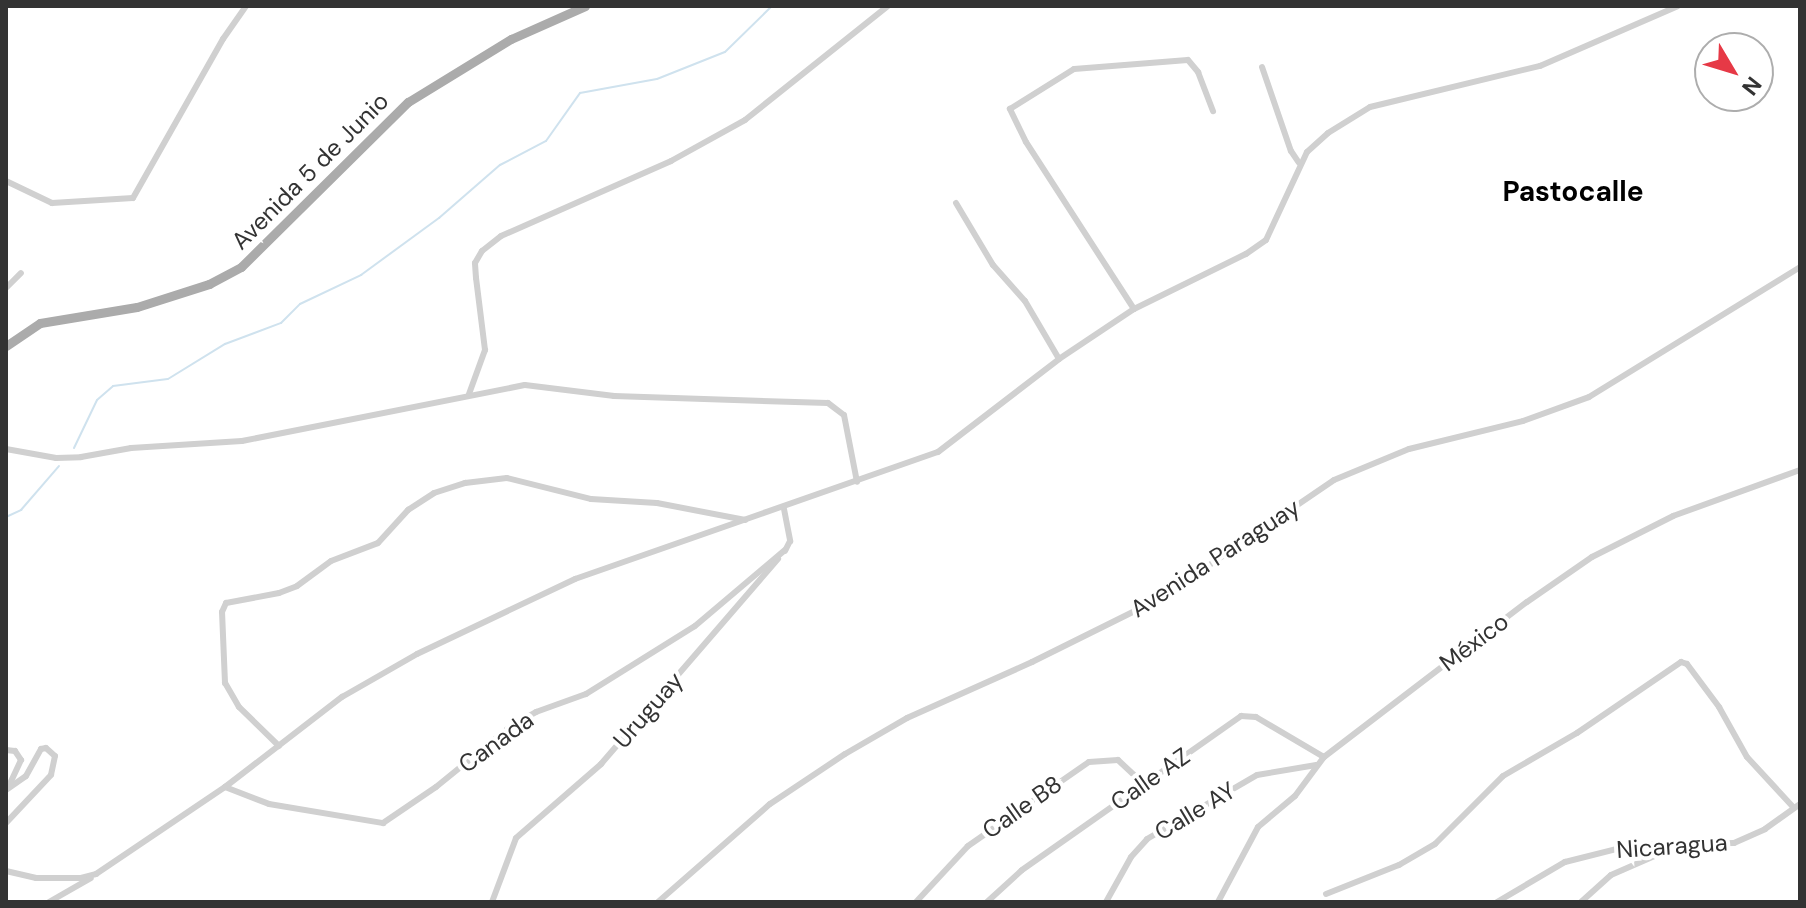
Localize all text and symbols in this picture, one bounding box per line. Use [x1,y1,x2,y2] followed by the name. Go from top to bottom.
[1694,32,1774,112] north arrow
[1735,71,1768,101] text: N
[226,87,394,255] street label: Avenida 5 de Junio
[1502,175,1644,209] district label: Pastocalle
[1125,493,1305,623] street label: Avenida Paraguay
[1434,607,1514,677] street label: México
[607,666,689,754] street label: Uruguay
[453,705,539,779] street label: Canada
[1105,741,1195,817] street label: Calle AZ
[977,769,1067,845] street label: Calle B8
[1149,776,1241,846] street label: Calle AY
[1615,828,1729,864] street label: Nicaragua

